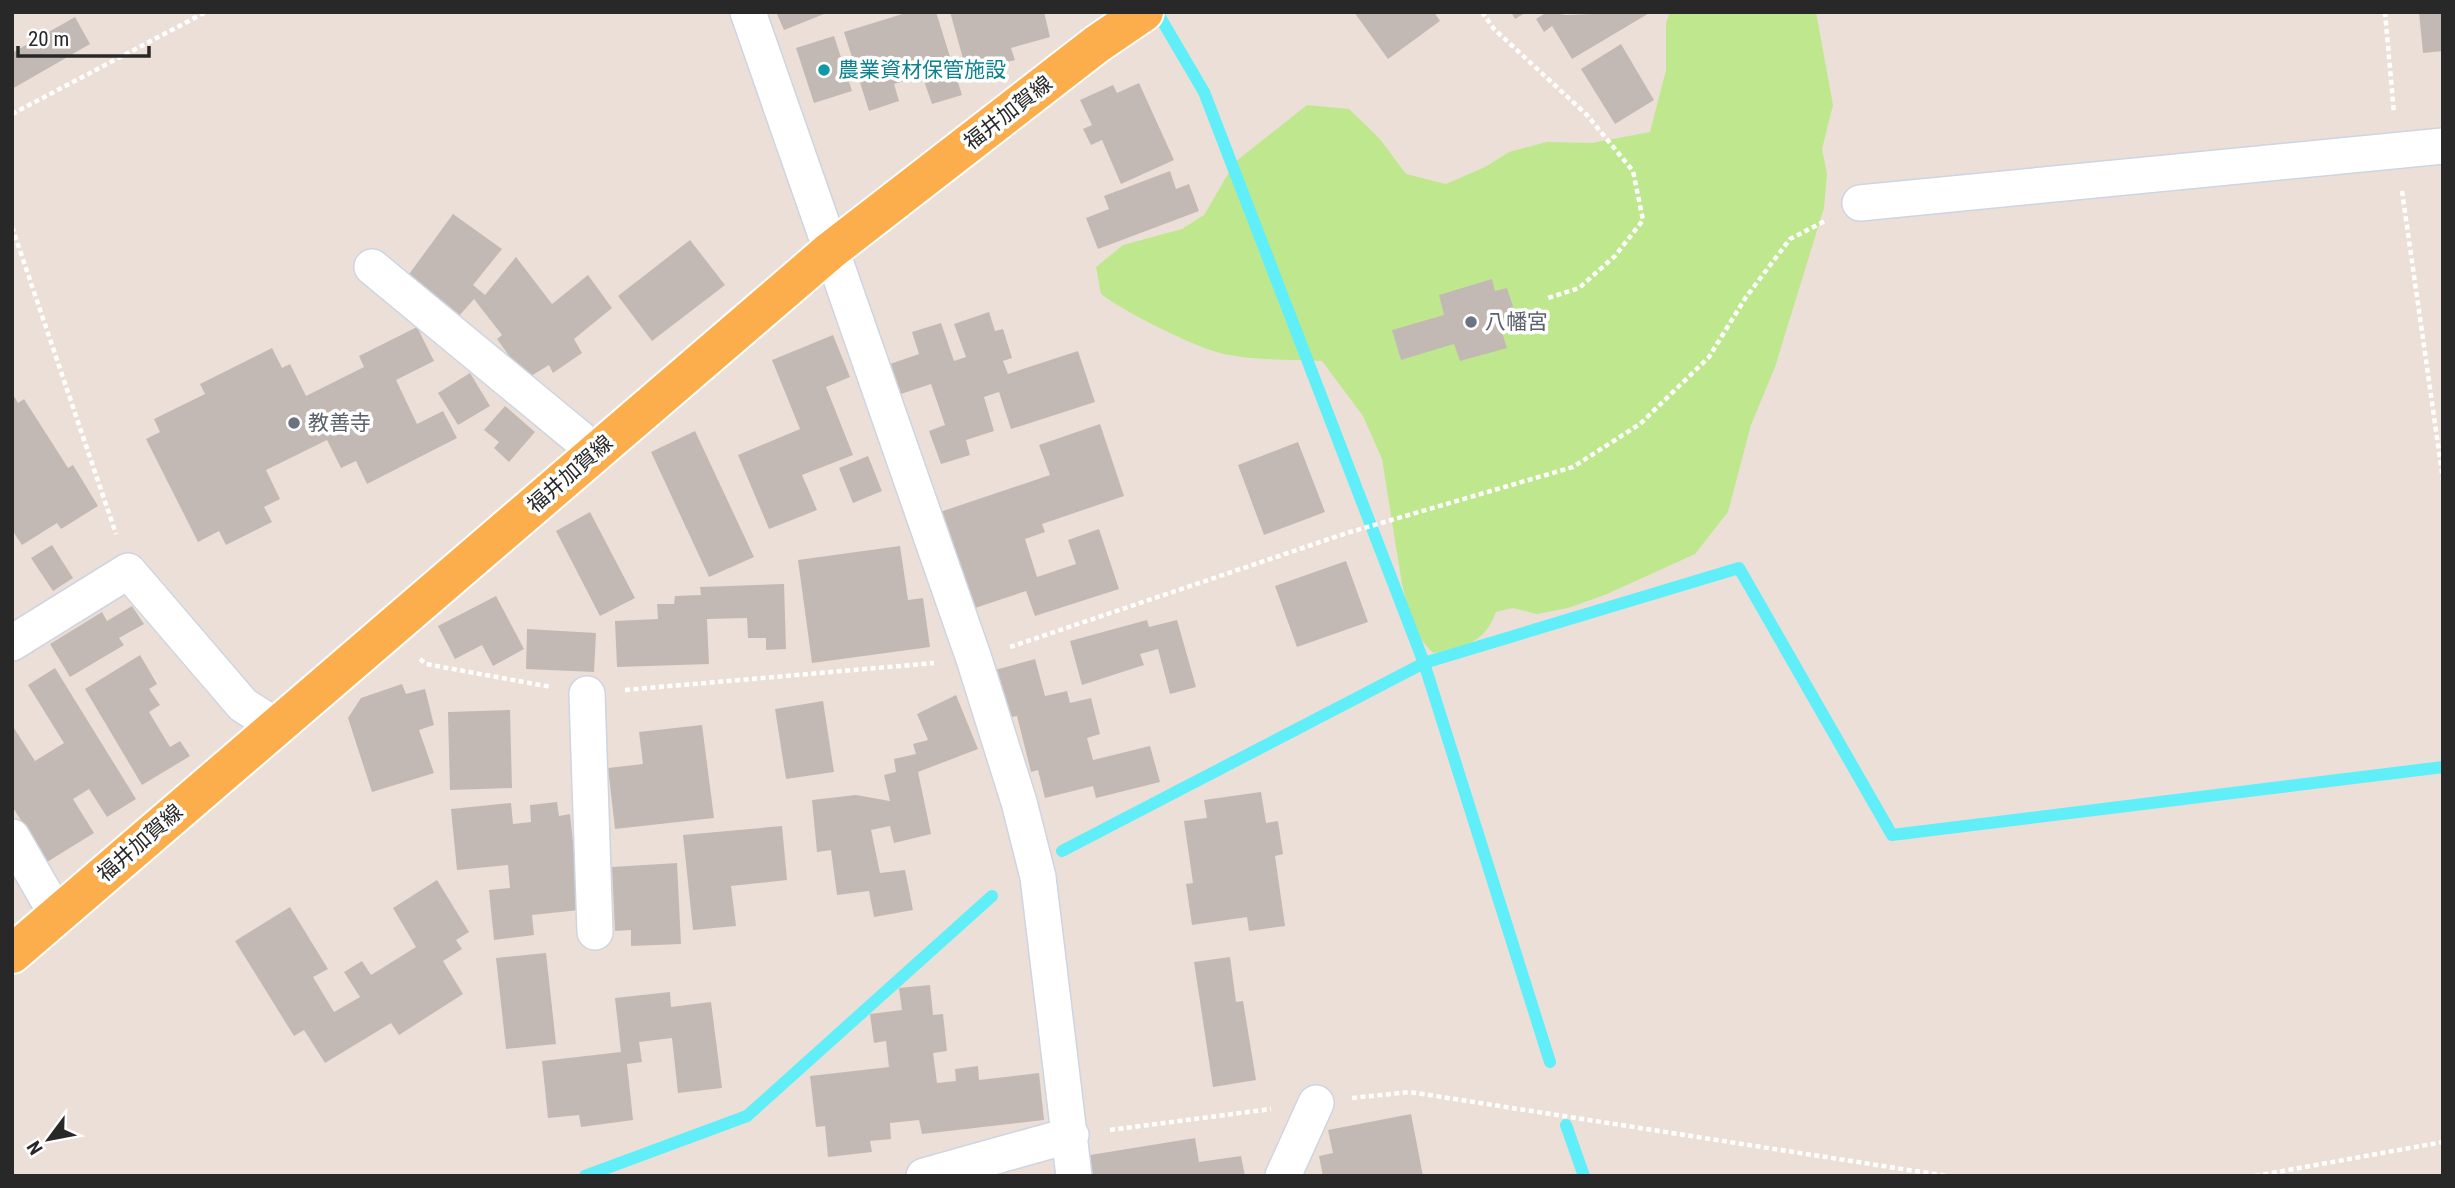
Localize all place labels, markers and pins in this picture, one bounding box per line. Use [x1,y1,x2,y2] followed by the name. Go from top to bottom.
[838,58,1006,82] place label: 農業資材保管施設
[816,62,832,78] marker: 農業資材保管施設
[1485,310,1548,334] place label: 八幡宮
[1463,314,1479,330] marker: 八幡宮
[308,411,371,435] place label: 教善寺
[286,415,302,431] marker: 教善寺

